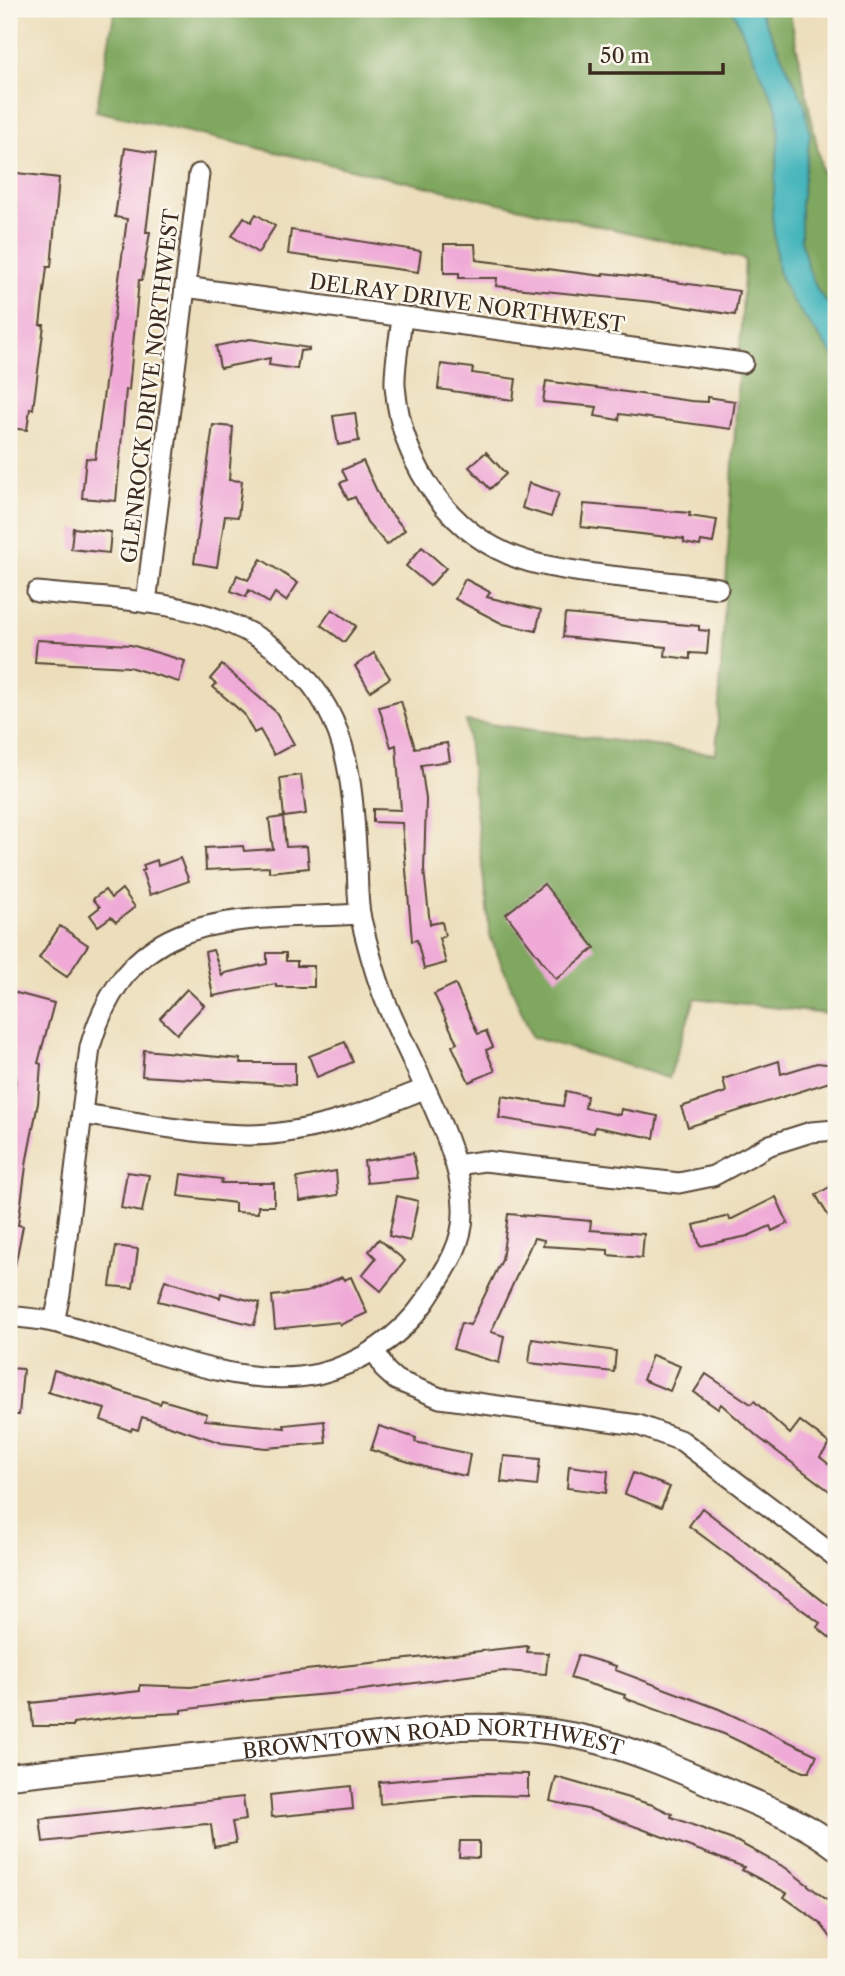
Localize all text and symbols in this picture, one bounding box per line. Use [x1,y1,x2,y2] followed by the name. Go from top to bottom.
[590,32,722,76] scale bar
[600,43,650,68] text: 50 m
[116,207,184,565] street label: GLENROCK DRIVE NORTHWEST
[308,268,627,338] street label: DELRAY DRIVE NORTHWEST
[241,1714,627,1763] street label: BROWNTOWN ROAD NORTHWEST

